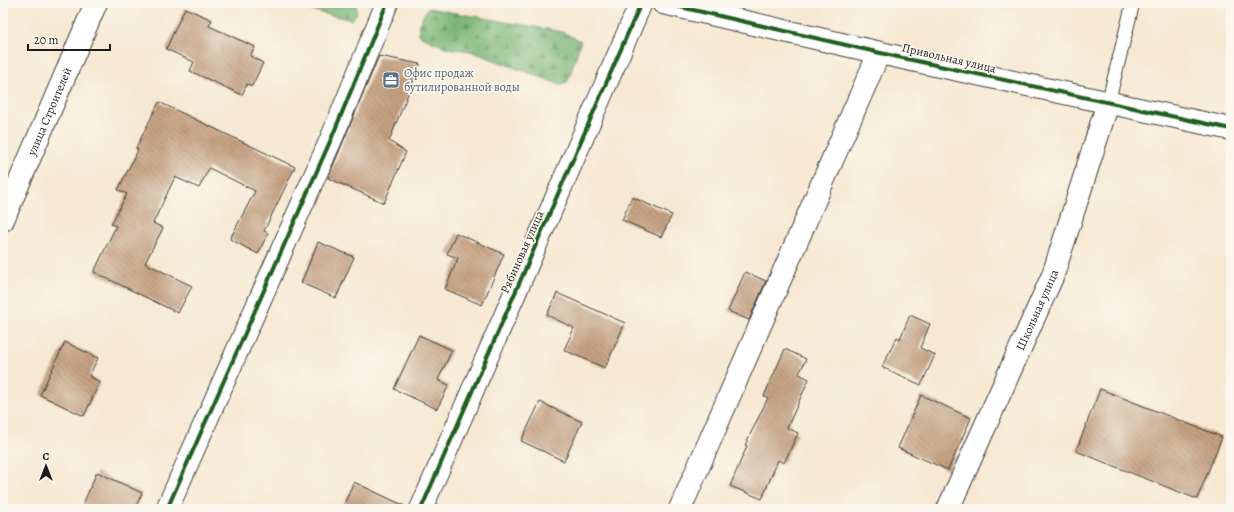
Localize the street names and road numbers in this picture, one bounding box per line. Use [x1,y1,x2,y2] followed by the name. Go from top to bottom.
[900,39,998,77] street label: Привольная улица
[23,65,75,159] street label: улица Строителей
[497,208,548,296] street label: Рябиновая улица
[1012,267,1062,353] street label: Школьная улица

